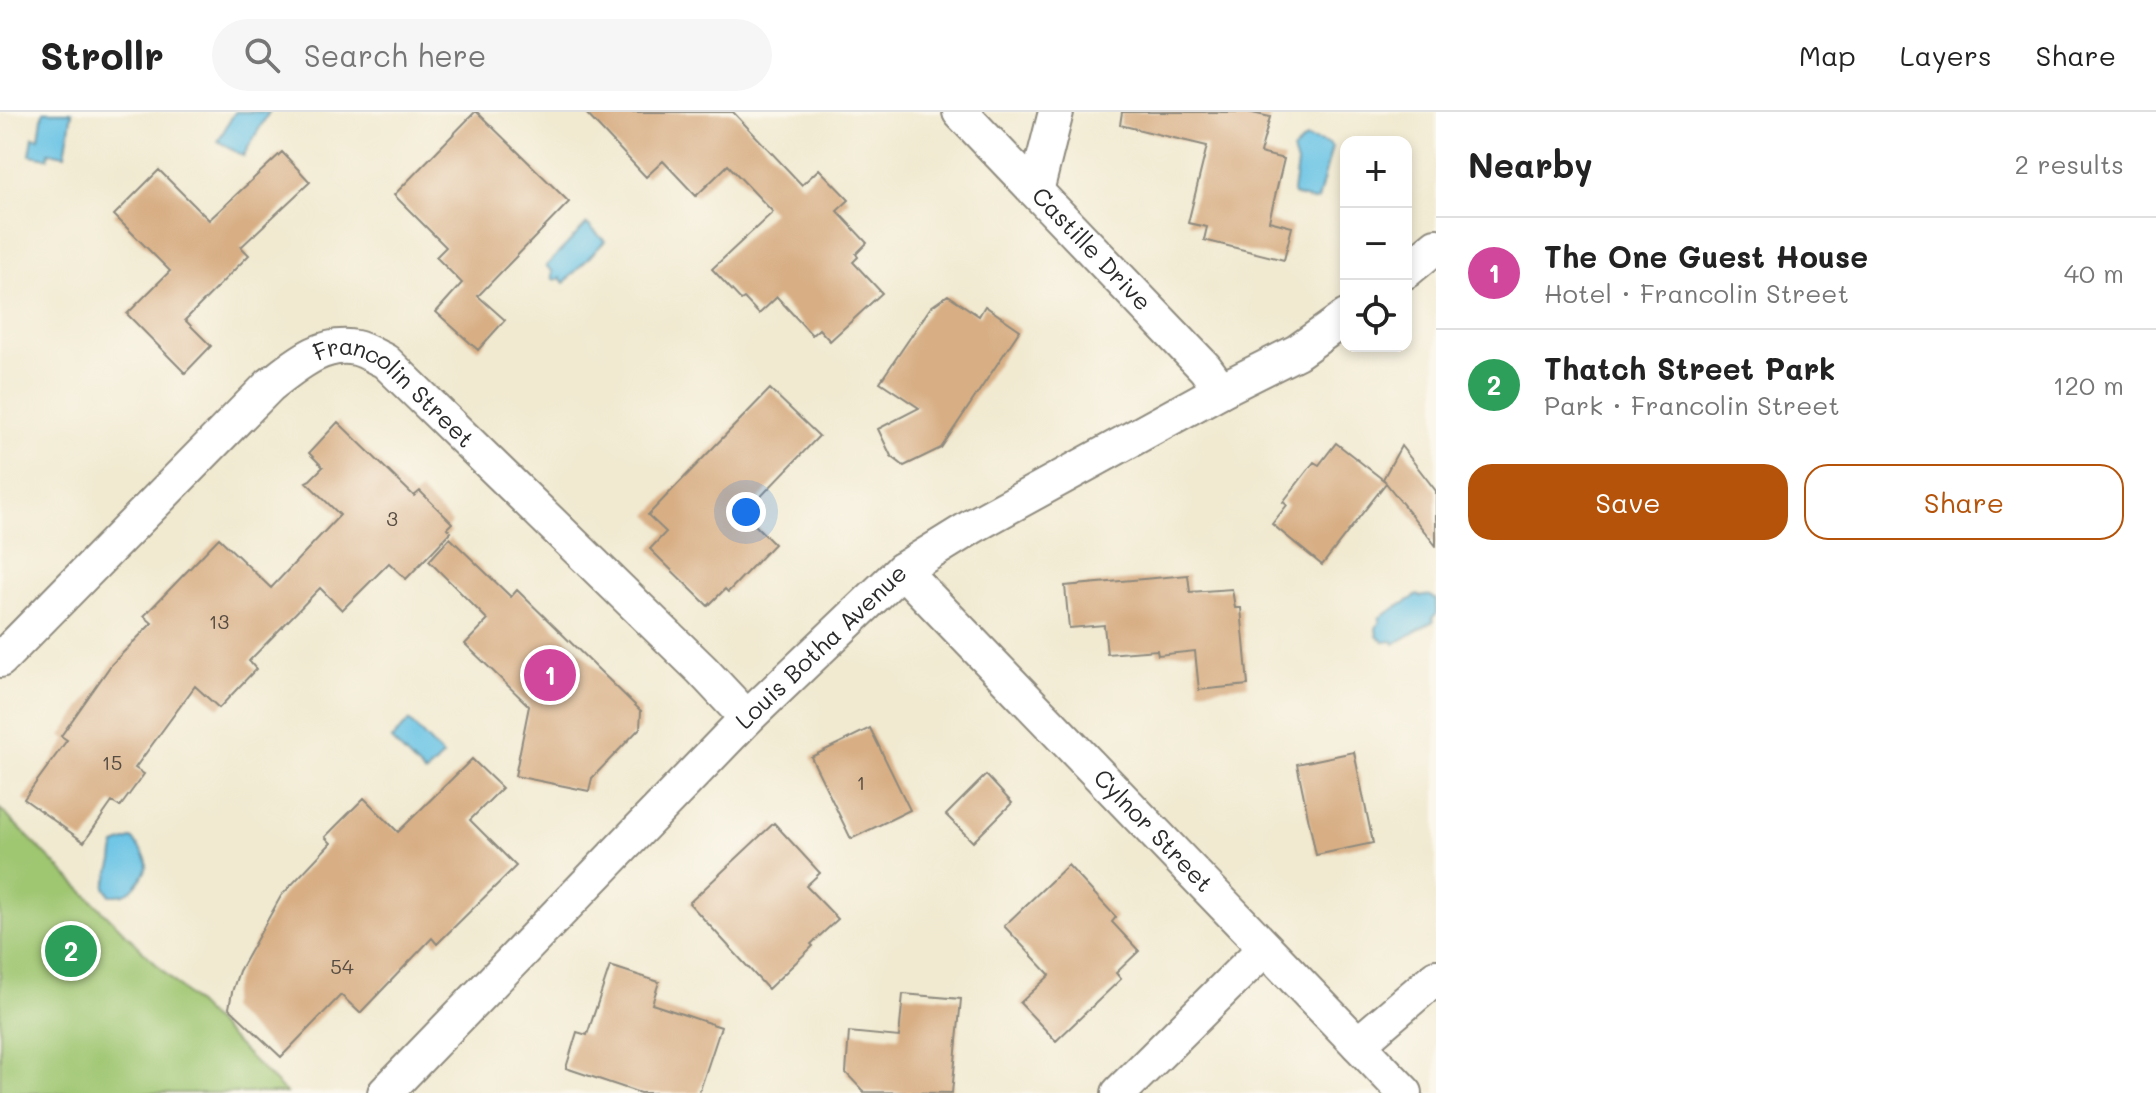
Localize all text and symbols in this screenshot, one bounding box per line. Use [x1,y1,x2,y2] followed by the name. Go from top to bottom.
[212,19,772,91] search box
[40,30,164,80] text: Strollr
[240,33,284,77] icon: search
[304,35,486,75] text: Search here
[1799,37,1856,73] text: Map
[1900,37,1992,73] text: Layers
[2036,37,2116,73] text: Share
[1340,136,1412,352] map controls
[1340,136,1412,208] button: +
[1468,142,1593,187] text: Nearby
[2015,147,2124,181] text: 2 results
[1026,180,1159,317] street label: Castille Drive
[1340,208,1412,280] button: −
[1544,236,1868,276] text: The One Guest House
[1488,256,1500,290] text: 1
[2064,256,2124,290] text: 40 m
[1544,276,1849,310] text: Hotel · Francolin Street
[1340,280,1412,352] button: locate
[308,330,482,454] street label: Francolin Street
[1544,348,1835,388] text: Thatch Street Park
[1487,368,1501,402] text: 2
[2053,368,2124,402] text: 120 m
[1544,388,1840,422] text: Park · Francolin Street
[1468,464,1788,540] button: Save
[1804,464,2124,540] button: Share
[726,492,766,532] your location
[386,505,398,531] house number: 3
[728,557,913,735] street label: Louis Botha Avenue
[209,608,229,634] house number: 13
[524,645,576,705] pin: 1
[102,749,122,775] house number: 15
[1088,762,1220,898] street label: Cylnor Street
[857,769,865,795] house number: 1
[45,921,97,981] pin: 2
[330,953,354,979] house number: 54

